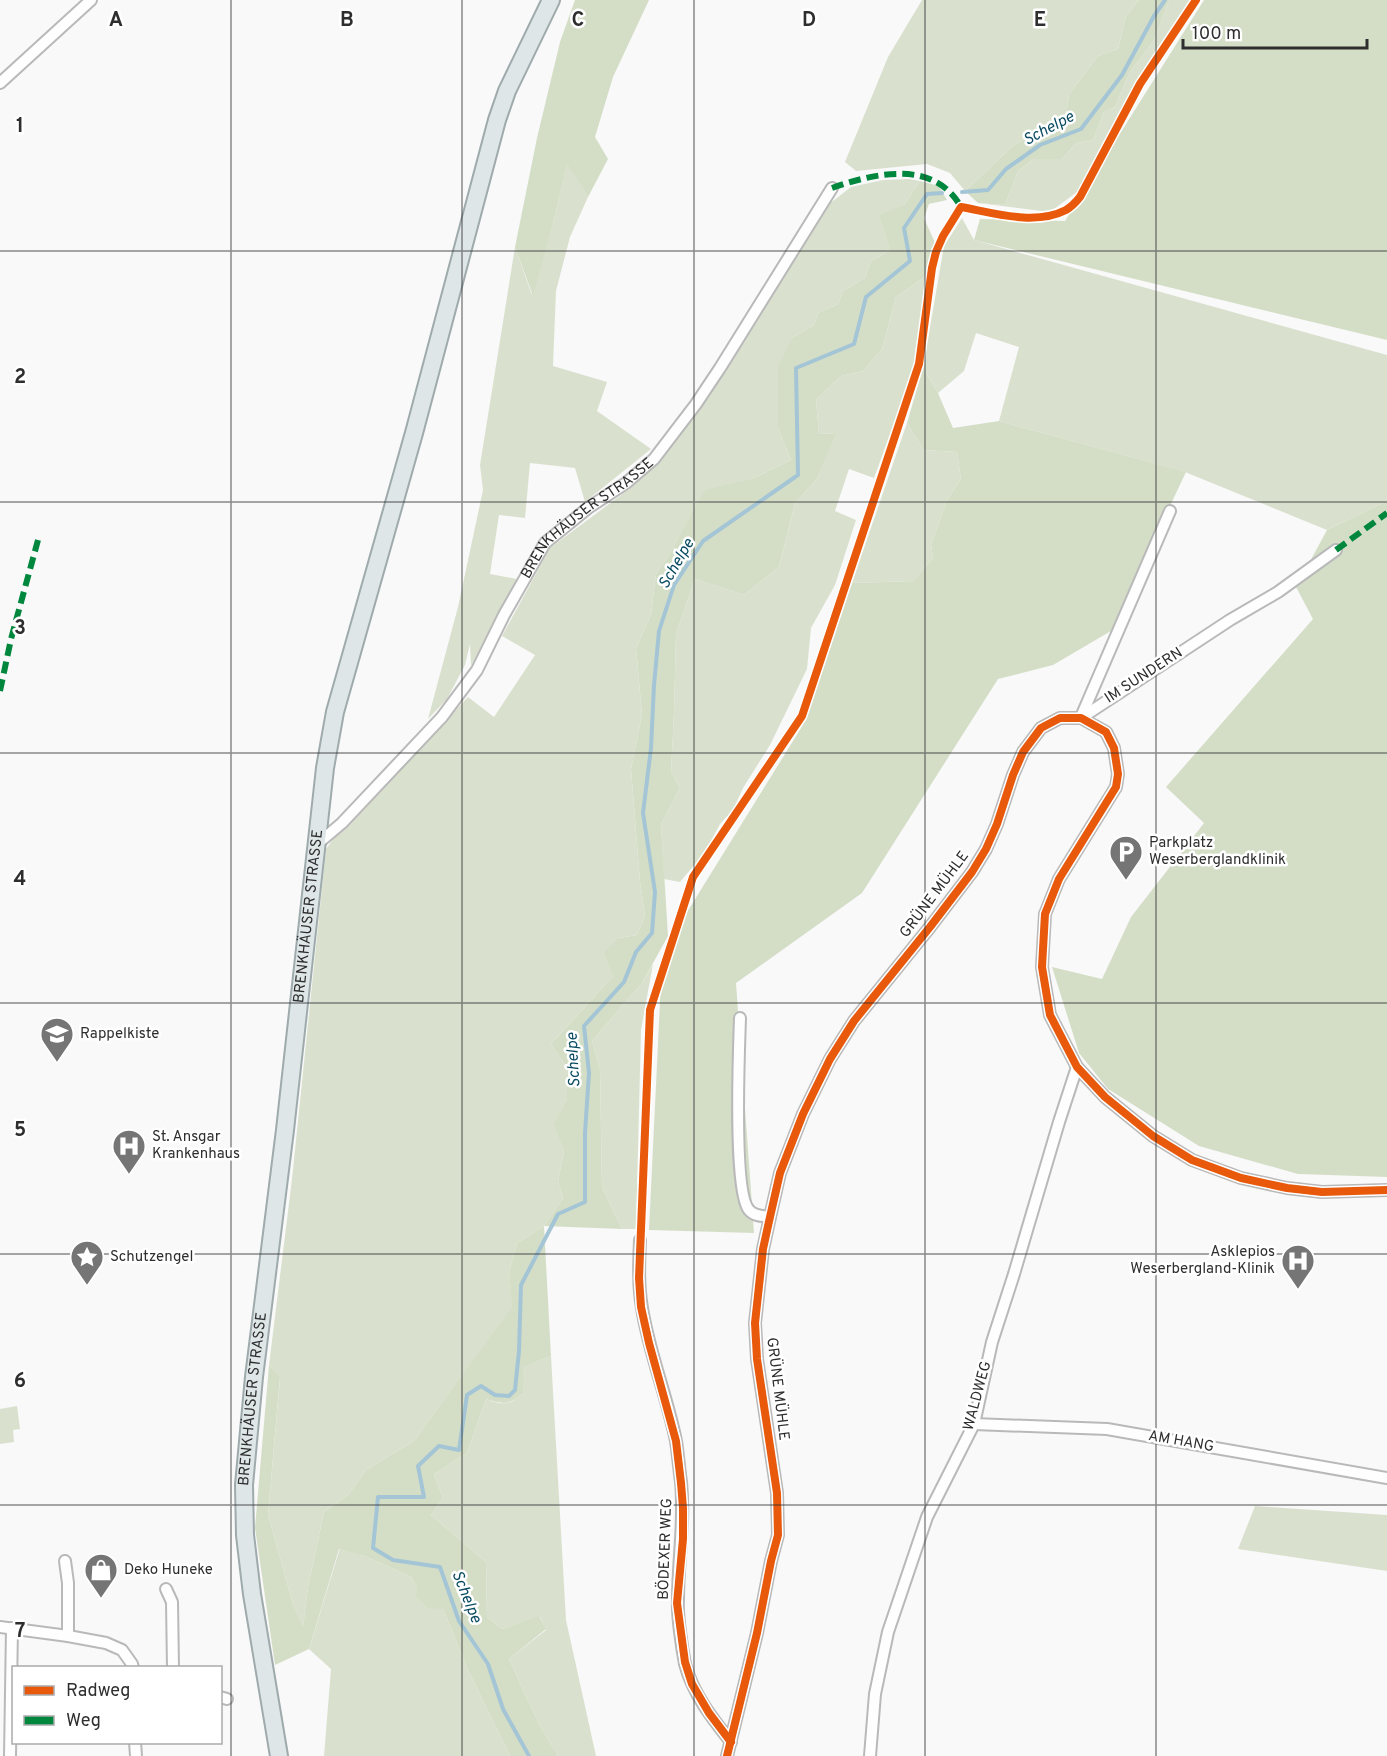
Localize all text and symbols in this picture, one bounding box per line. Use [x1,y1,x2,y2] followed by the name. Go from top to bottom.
[109,8,123,34] text: A
[340,8,354,34] text: B
[572,8,584,34] text: C
[802,8,816,34] text: D
[1034,8,1046,34] text: E
[1183,12,1368,50] scale bar
[1192,23,1241,46] text: 100 m
[1020,107,1079,151] water label: Schelpe
[16,114,24,140] text: 1
[14,365,26,391] text: 2
[517,454,658,582] street label: BRENKHÄUSER STRASSE
[655,535,700,593] water label: Schelpe
[14,616,26,642] text: 3
[1101,644,1187,708] street label: IM SUNDERN
[290,829,328,1004] street label: BRENKHÄUSER STRASSE
[1108,834,1144,881] parking icon: Parkplatz Weserberglandklinik
[1149,834,1286,870] place label: Parkplatz Weserberglandklinik
[895,847,974,942] street label: GRÜNE MÜHLE
[14,867,26,893] text: 4
[39,1016,75,1063] school or university icon: Rappelkiste
[80,1025,159,1044] place label: Rappelkiste
[563,1031,585,1088] water label: Schelpe
[14,1118,26,1144] text: 5
[111,1128,147,1175] hospital icon: St. Ansgar Krankenhaus
[152,1128,240,1164] place label: St. Ansgar Krankenhaus
[69,1239,105,1286] place icon: Schutzengel
[1130,1243,1275,1279] place label: Asklepios Weserbergland-Klinik
[1280,1243,1316,1290] hospital icon: Asklepios Weserbergland-Klinik
[110,1248,193,1267] place label: Schutzengel
[234,1311,272,1487] street label: BRENKHÄUSER STRASSE
[761,1336,794,1442] street label: GRÜNE MÜHLE
[960,1359,996,1433] street label: WALDWEG
[14,1369,26,1395] text: 6
[1147,1427,1215,1457] street label: AM HANG
[654,1498,677,1600] street label: BÖDEXER WEG
[83,1552,119,1599] shop icon: Deko Huneke
[124,1561,213,1580] place label: Deko Huneke
[446,1568,486,1627] water label: Schelpe
[15,1619,25,1645] text: 7
[12,1666,222,1744] legend
[66,1680,130,1703] text: Radweg
[66,1710,101,1733] text: Weg

